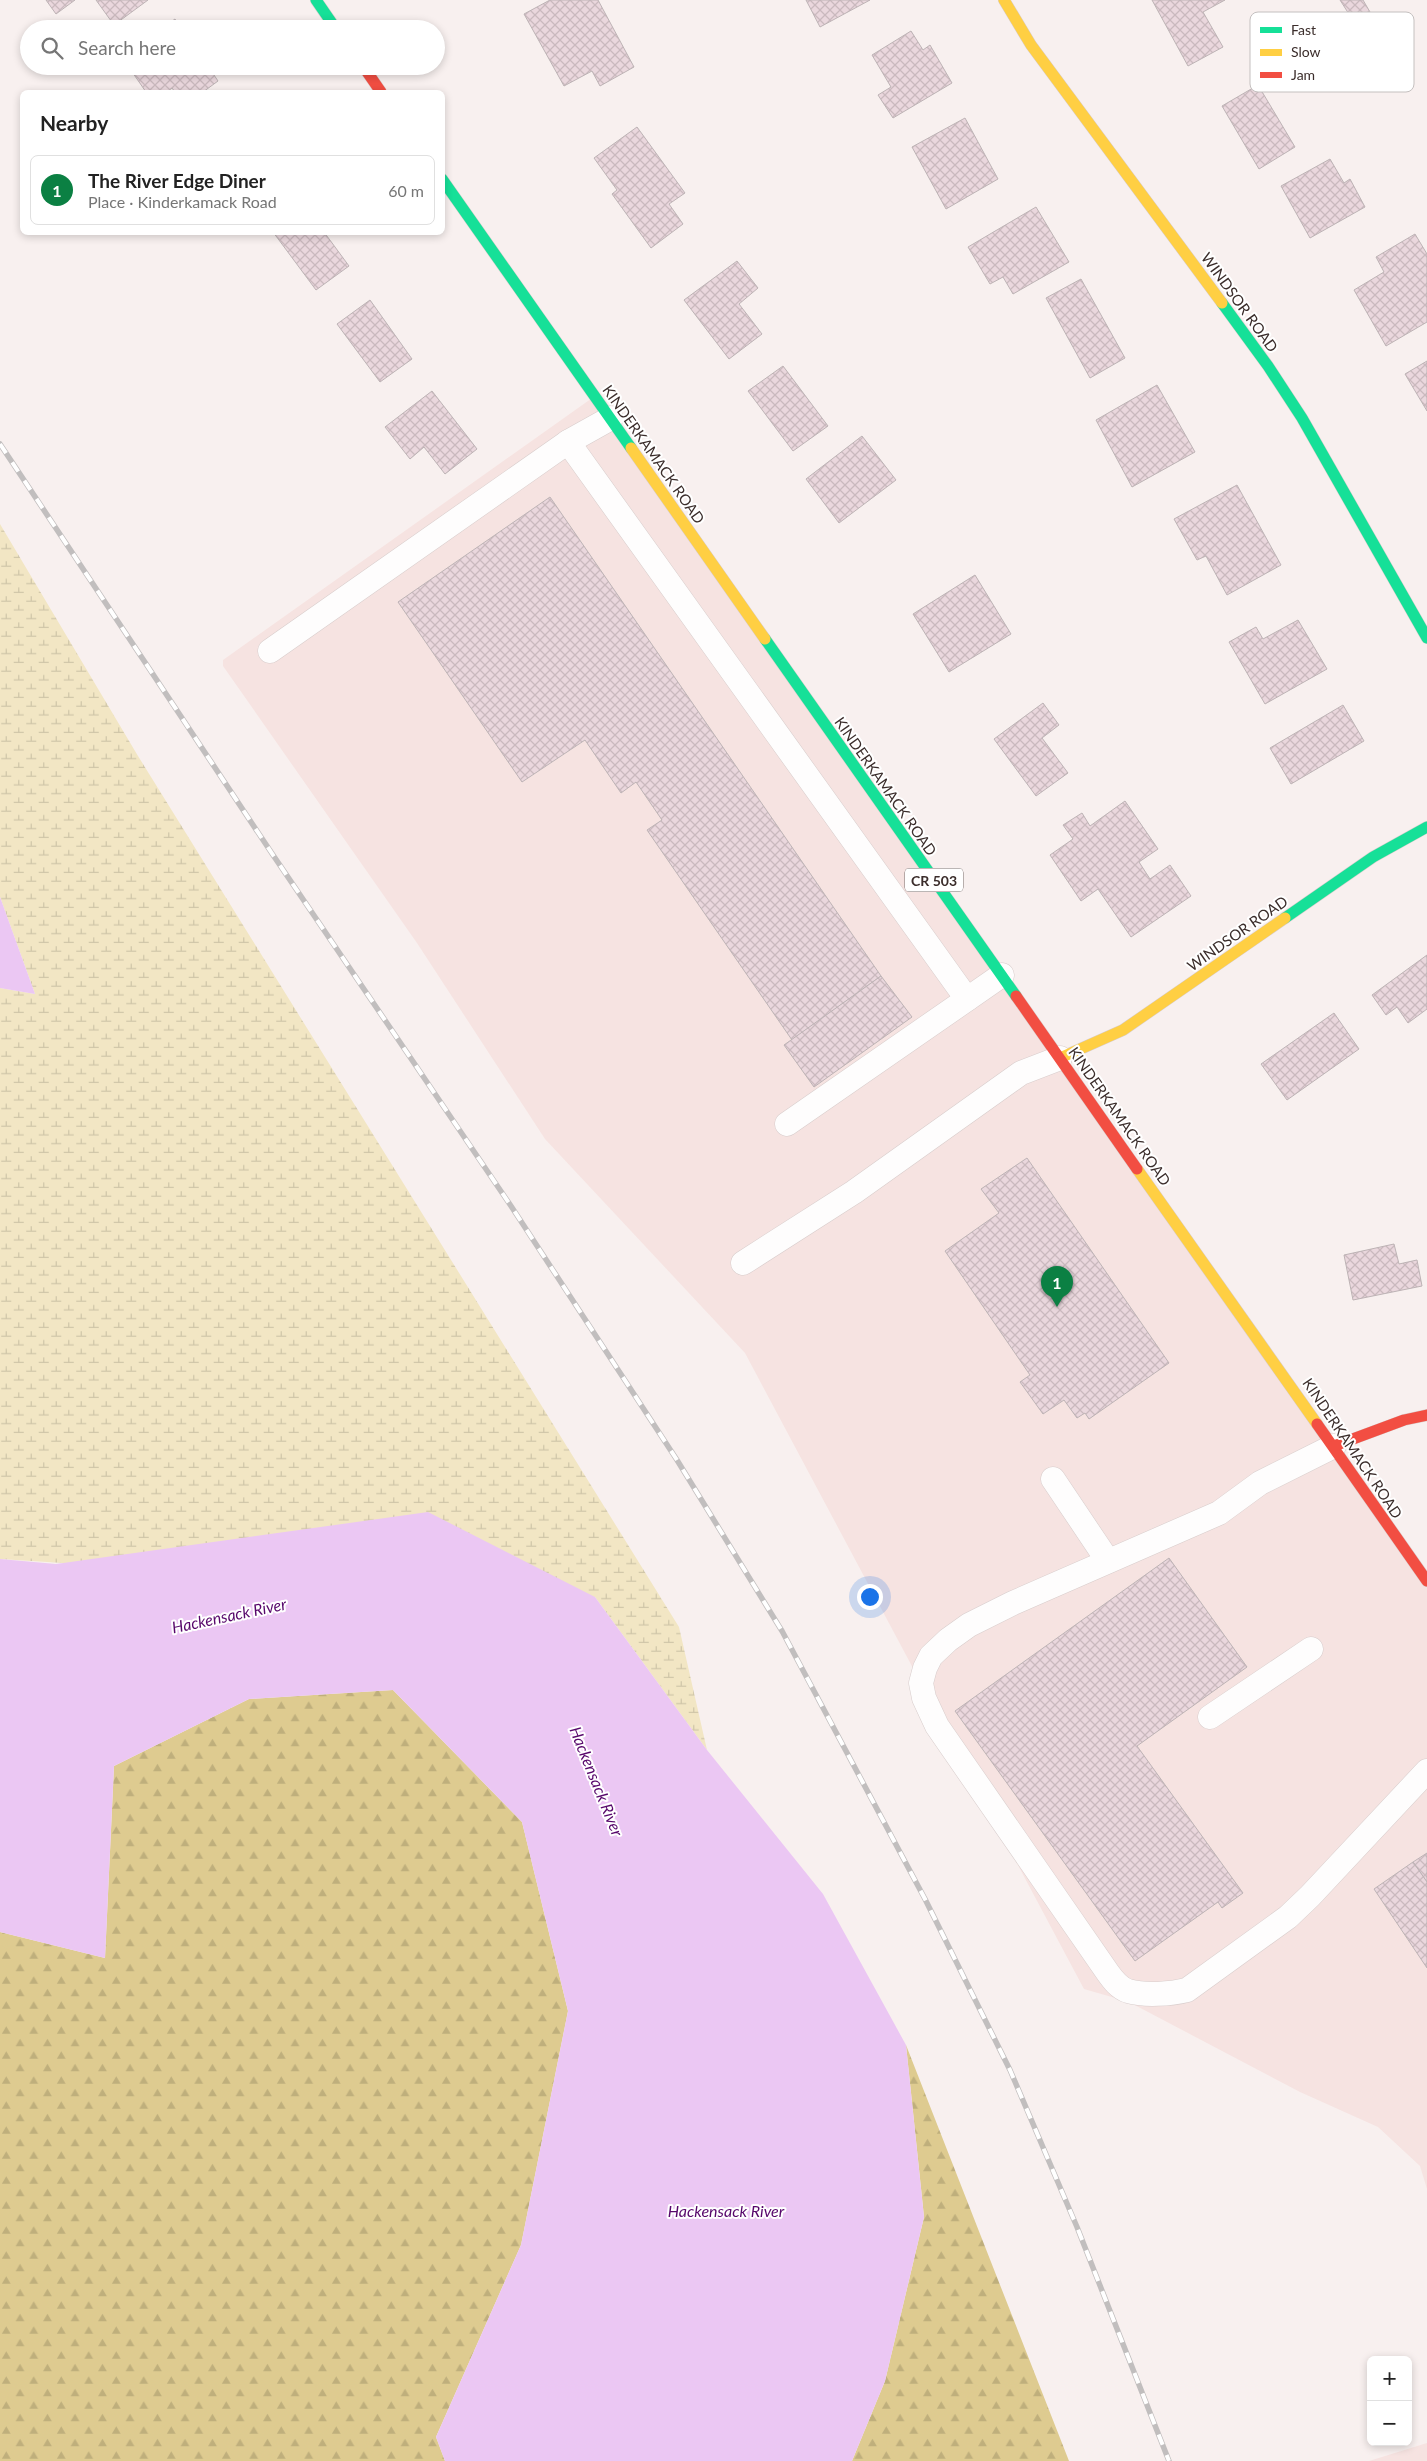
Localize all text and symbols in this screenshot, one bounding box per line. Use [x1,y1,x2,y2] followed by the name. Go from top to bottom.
[1250,12,1414,92] legend
[20,20,445,75] search box
[1291,21,1316,38] text: Fast
[38,34,66,62] icon: search
[78,36,176,59] text: Search here
[1291,43,1321,60] text: Slow
[1291,66,1315,83] text: Jam
[40,110,108,135] text: Nearby
[88,169,266,192] text: The River Edge Diner
[52,181,62,200] text: 1
[388,181,424,200] text: 60 m
[88,192,277,211] text: Place · Kinderkamack Road
[1198,249,1282,355] street label: WINDSOR ROAD
[599,381,709,527] street label: KINDERKAMACK ROAD
[831,713,941,859] street label: KINDERKAMACK ROAD
[905,868,963,892] road number: CR 503
[1183,892,1291,974] street label: WINDSOR ROAD
[1065,1043,1175,1189] street label: KINDERKAMACK ROAD
[1041,1266,1073,1307] pin: 1
[1299,1374,1407,1522] street label: KINDERKAMACK ROAD
[857,1584,883,1610] your location
[170,1593,288,1636] water label: Hackensack River
[566,1723,628,1839] water label: Hackensack River
[668,2201,785,2220] water label: Hackensack River
[1367,2356,1412,2446] map controls
[1367,2356,1412,2401] button: +
[1367,2401,1412,2446] button: −

